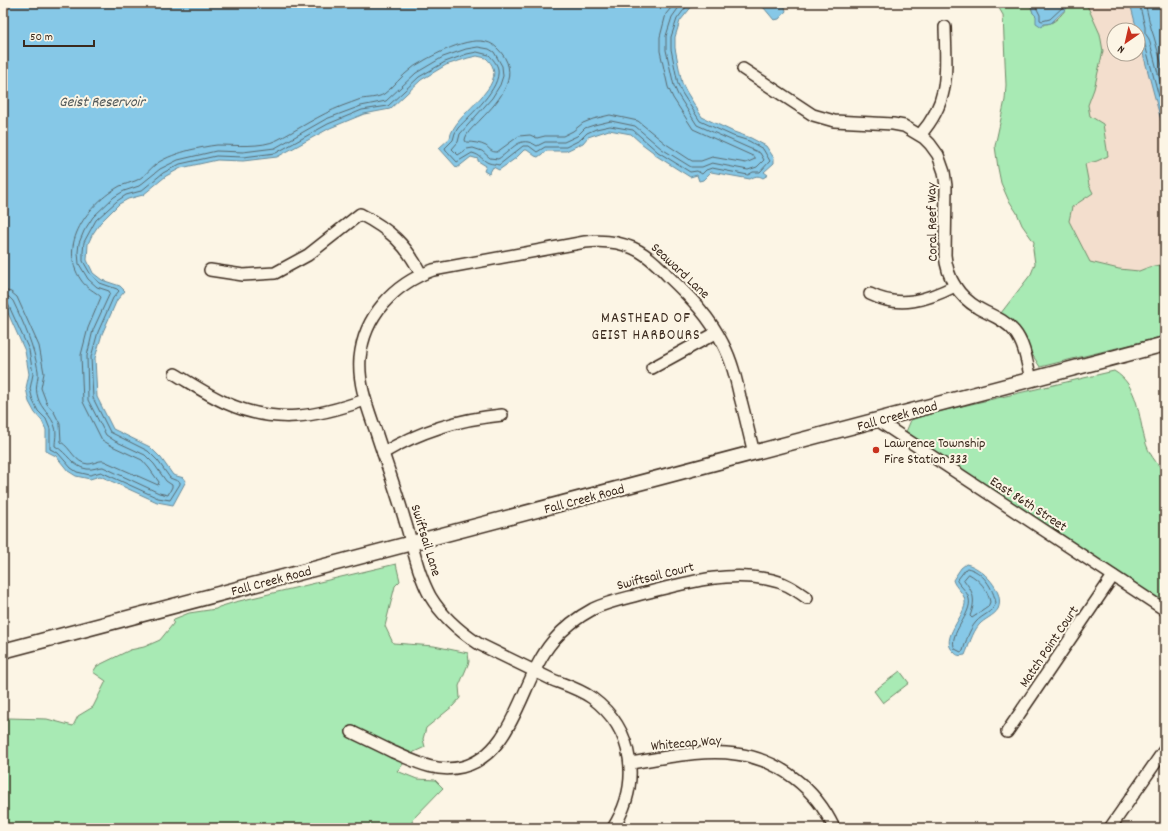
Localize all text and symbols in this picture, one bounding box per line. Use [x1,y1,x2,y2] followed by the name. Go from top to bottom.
[24,22,94,48] scale bar
[1106,22,1146,62] north arrow
[30,29,53,46] text: 50 m
[1114,40,1128,57] text: N
[59,92,146,114] water label: Geist Reservoir
[922,182,944,262] street label: Coral Reef Way
[646,239,714,304] street label: Seaward Lane
[591,308,701,347] district label: MASTHEAD OF GEIST HARBOURS
[855,397,940,437] street label: Fall Creek Road
[884,434,986,470] place label: Lawrence Township Fire Station 333
[871,445,881,455] marker: Lawrence Township Fire Station 333
[985,472,1070,537] street label: East 86th Street
[542,480,627,520] street label: Fall Creek Road
[405,502,446,579] street label: Swiftsail Lane
[615,558,696,596] street label: Swiftsail Court
[229,562,314,602] street label: Fall Creek Road
[1015,602,1084,692] street label: Match Point Court
[650,731,722,757] street label: Whitecap Way

